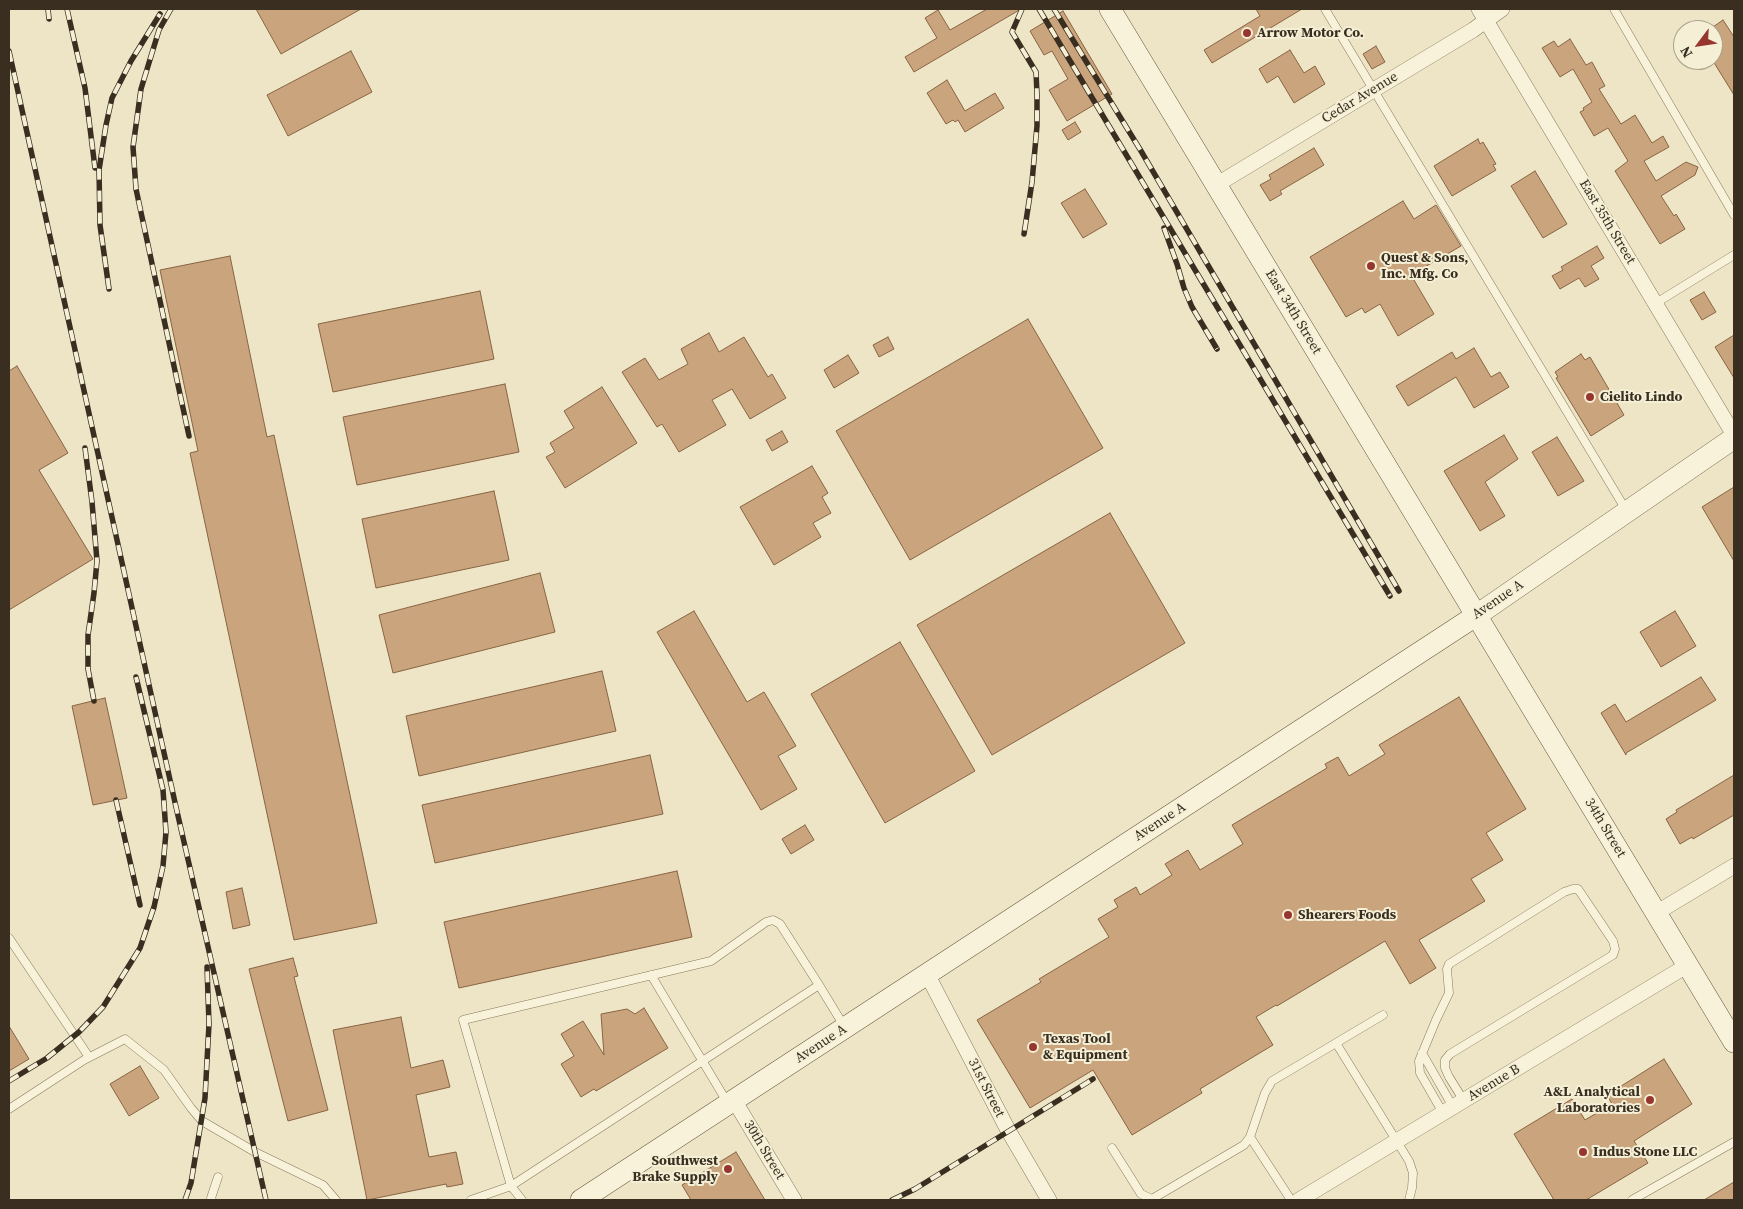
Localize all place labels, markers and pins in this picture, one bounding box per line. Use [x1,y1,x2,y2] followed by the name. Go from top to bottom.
[1257,25,1364,41] place label: Arrow Motor Co.
[1241,27,1253,39] marker: Arrow Motor Co.
[1381,250,1469,282] place label: Quest & Sons, Inc. Mfg. Co
[1365,260,1377,272] marker: Quest & Sons, Inc. Mfg. Co
[1600,389,1682,405] place label: Cielito Lindo
[1584,391,1596,403] marker: Cielito Lindo
[1298,907,1396,923] place label: Shearers Foods
[1282,909,1294,921] marker: Shearers Foods
[1043,1031,1127,1064] place label: Texas Tool & Equipment
[1027,1041,1039,1053] marker: Texas Tool & Equipment
[1544,1084,1640,1116] place label: A&L Analytical Laboratories
[1644,1094,1656,1106] marker: A&L Analytical Laboratories
[1593,1144,1697,1160] place label: Indus Stone LLC
[1577,1146,1589,1158] marker: Indus Stone LLC
[632,1153,718,1186] place label: Southwest Brake Supply
[722,1163,734,1175] marker: Southwest Brake Supply

